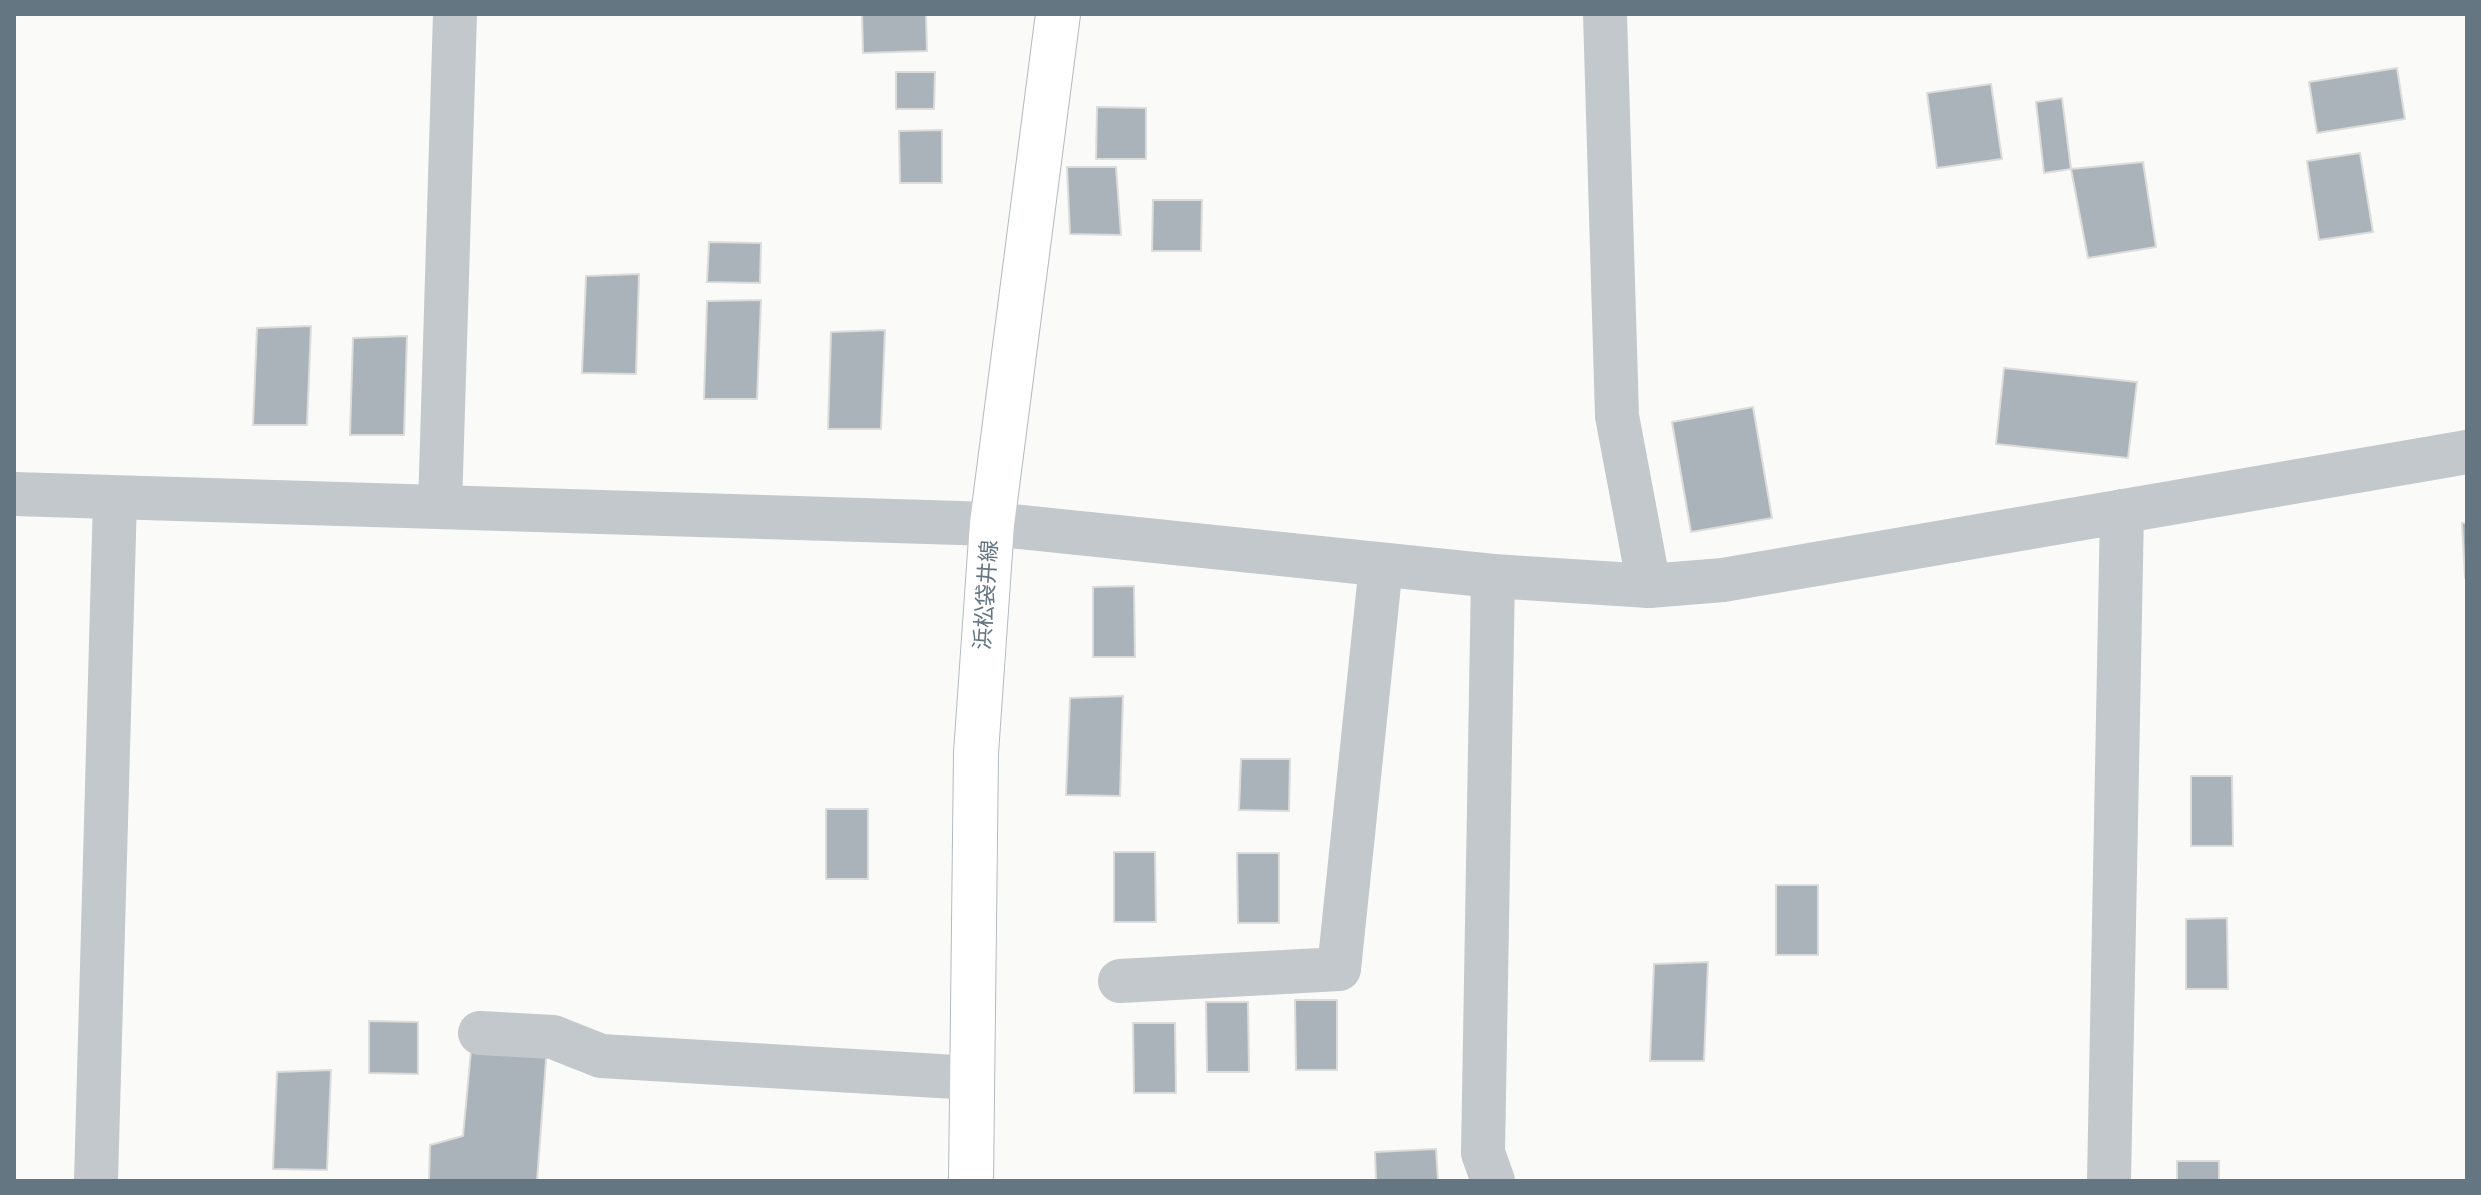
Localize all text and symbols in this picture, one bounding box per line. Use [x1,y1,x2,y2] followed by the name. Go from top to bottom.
[970,539,1004,651] street label: 浜松袋井線

